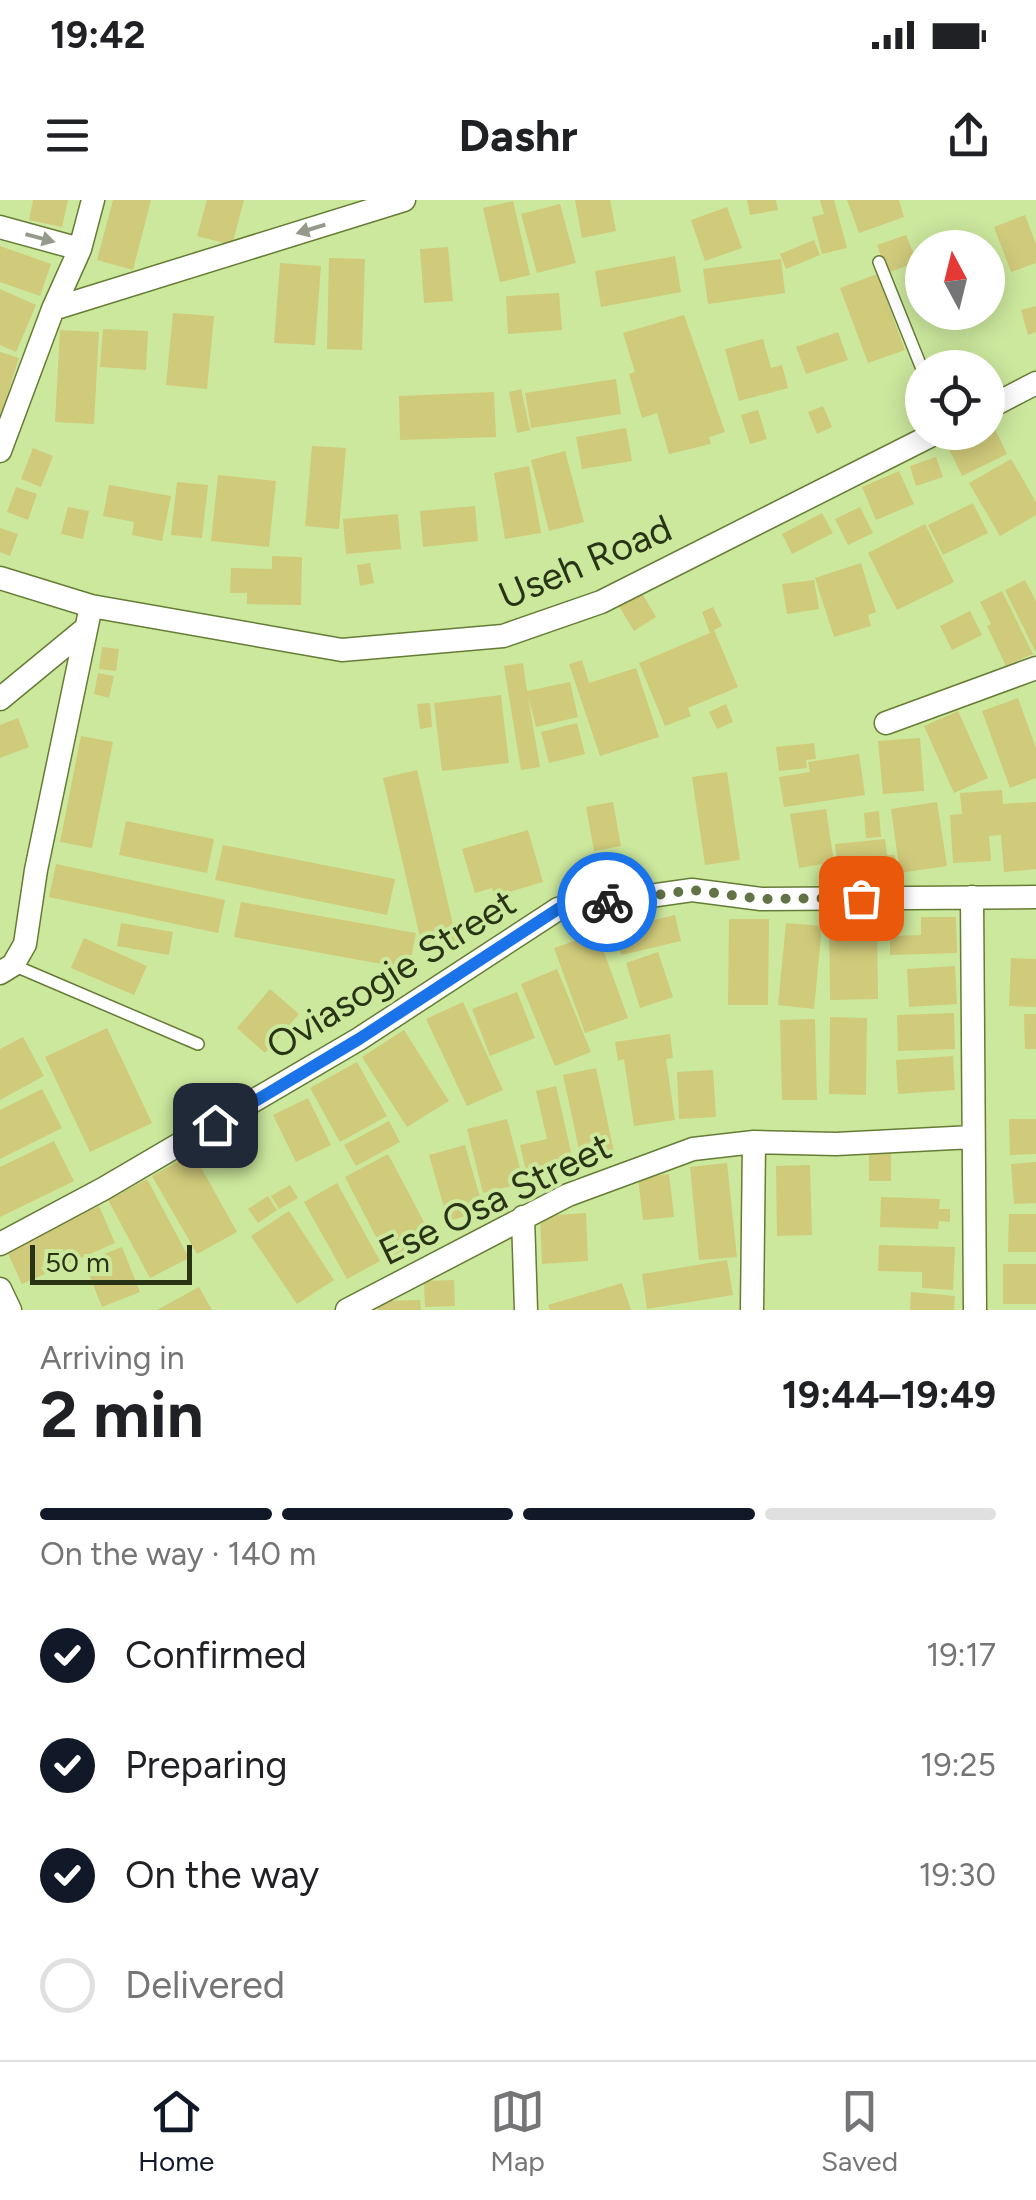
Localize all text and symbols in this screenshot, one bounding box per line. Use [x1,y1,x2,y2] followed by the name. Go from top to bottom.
[50,12,146,58] text: 19:42
[40,108,95,163] icon: menu
[458,108,578,162] text: Dashr
[941,108,996,163] icon: share
[295,222,326,237] one-way arrow
[25,230,56,246] one-way arrow
[905,230,1005,330] north arrow
[905,230,1005,450] map controls
[905,350,1005,450] button: locate
[492,505,678,619] street label: Useh Road
[557,852,657,952] courier
[819,856,904,941] pin
[834,871,889,926] icon: bag
[580,875,635,930] icon: bike
[258,879,524,1069] street label: Oviasogie Street
[173,1083,258,1168] pin
[188,1098,243,1153] icon: home
[371,1123,619,1275] street label: Ese Osa Street
[30,1240,192,1284] scale bar
[45,1245,110,1279] text: 50 m
[40,1339,185,1377] text: Arriving in
[782,1372,996,1418] text: 19:44–19:49
[40,1375,204,1453] text: 2 min
[40,1535,316,1573] text: On the way · 140 m
[40,1628,95,1683] icon: check
[125,1632,307,1678] text: Confirmed
[926,1636,996,1674] text: 19:17
[40,1738,95,1793] icon: check
[125,1742,287,1788] text: Preparing
[920,1746,996,1784] text: 19:25
[40,1848,95,1903] icon: check
[125,1852,319,1898] text: On the way
[919,1856,996,1894] text: 19:30
[125,1962,285,2008] text: Delivered
[138,2084,214,2178] tab: Home
[490,2084,545,2178] tab: Map
[821,2084,898,2178] tab: Saved

